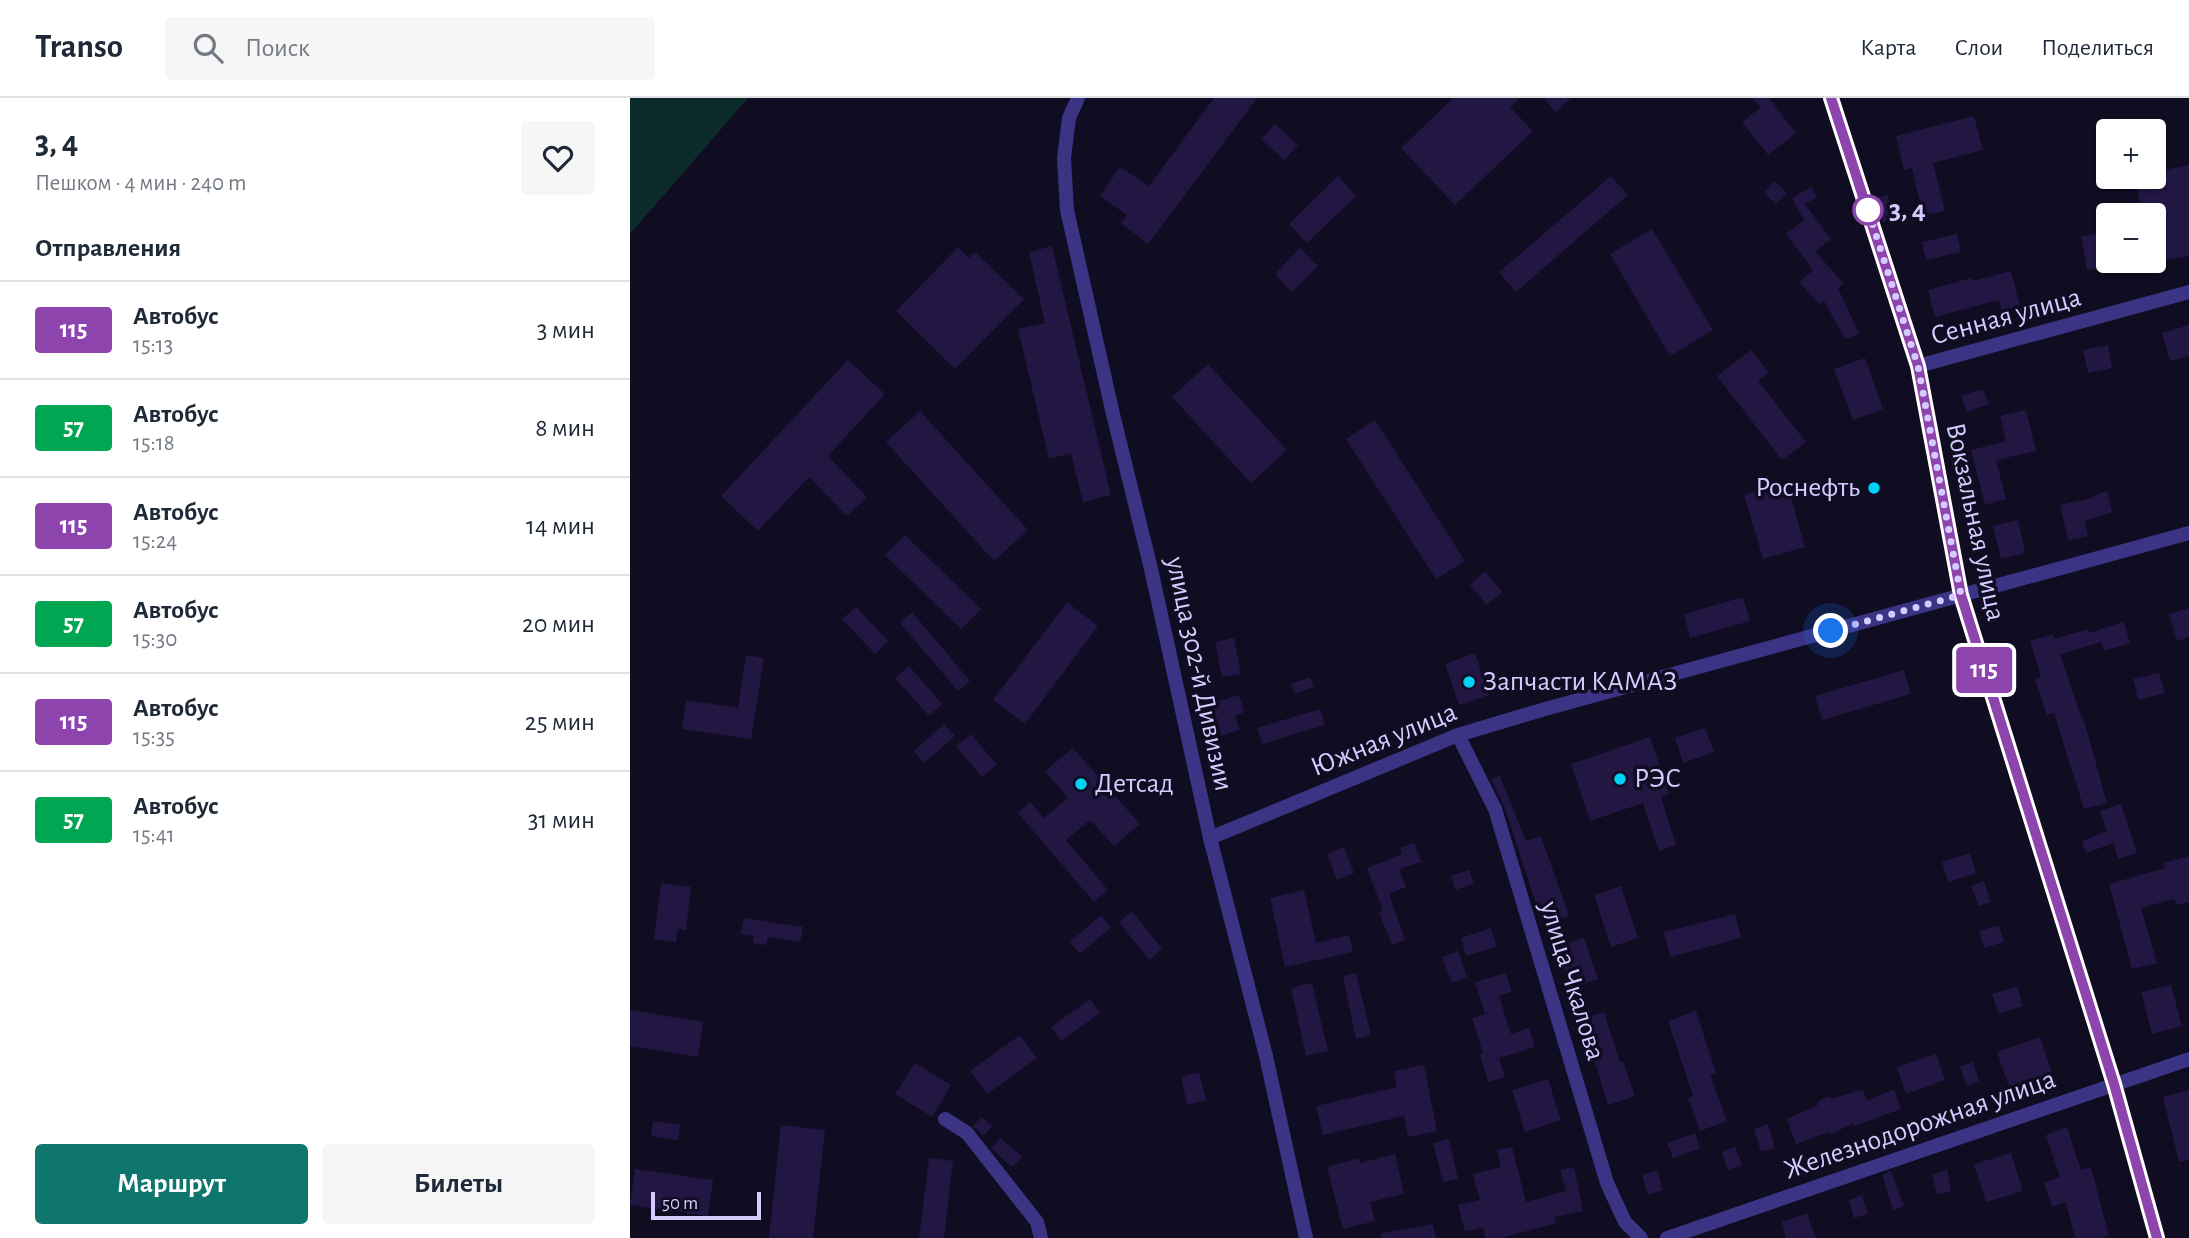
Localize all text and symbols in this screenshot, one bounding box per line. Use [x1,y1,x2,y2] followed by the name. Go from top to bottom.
[165,17,655,80] search box
[189,29,227,67] icon: search
[35,31,123,64] text: Transo
[245,35,310,61] text: Поиск
[1860,36,1916,60] text: Карта
[1954,36,2003,60] text: Слои
[2041,36,2154,60] text: Поделиться
[2096,119,2166,273] map controls
[2096,119,2166,189] button: +
[521,121,595,195] button: heart
[35,127,78,160] text: 3, 4
[35,172,246,195] text: Пешком · 4 мин · 240 m
[1853,195,1883,225] marker: 3, 4
[1889,196,1926,224] place label: 3, 4
[2096,203,2166,273] button: −
[35,235,181,261] text: Отправления
[1928,283,2084,351] street label: Сенная улица
[133,303,219,329] text: Автобус
[537,317,595,343] text: 3 мин
[60,318,87,342] text: 115
[133,334,173,357] text: 15:13
[133,401,219,427] text: Автобус
[535,415,595,441] text: 8 мин
[63,416,84,440] text: 57
[1940,420,2010,624] street label: Вокзальная улица
[133,432,175,455] text: 15:18
[1755,474,1860,502] place label: Роснефть
[1866,480,1882,496] marker: Роснефть
[133,499,219,525] text: Автобус
[526,513,595,539] text: 14 мин
[60,514,87,538] text: 115
[133,530,177,553] text: 15:24
[1160,553,1238,794] street label: улица 302-й Дивизии
[133,597,219,623] text: Автобус
[522,611,595,637] text: 20 мин
[63,612,84,636] text: 57
[1813,613,1848,648] your location
[133,628,177,651] text: 15:30
[1944,647,2024,693] line badge: 115
[1970,658,1998,682] text: 115
[1483,668,1678,696] place label: Запчасти КАМАЗ
[1461,674,1477,690] marker: Запчасти КАМАЗ
[133,695,219,721] text: Автобус
[1307,698,1461,782] street label: Южная улица
[525,709,595,735] text: 25 мин
[60,710,87,734] text: 115
[133,726,175,749] text: 15:35
[1634,765,1681,793] place label: РЭС
[1095,770,1174,798] place label: Детсад
[1612,771,1628,787] marker: РЭС
[1073,776,1089,792] marker: Детсад
[133,793,219,819] text: Автобус
[528,807,595,833] text: 31 мин
[63,808,84,832] text: 57
[133,824,175,847] text: 15:41
[1534,897,1610,1064] street label: улица Чкалова
[1781,1065,2060,1185] street label: Железнодорожная улица
[35,1144,308,1224] button: Маршрут
[322,1144,595,1224] button: Билеты
[651,1189,761,1221] scale bar
[662,1194,698,1213] text: 50 m

